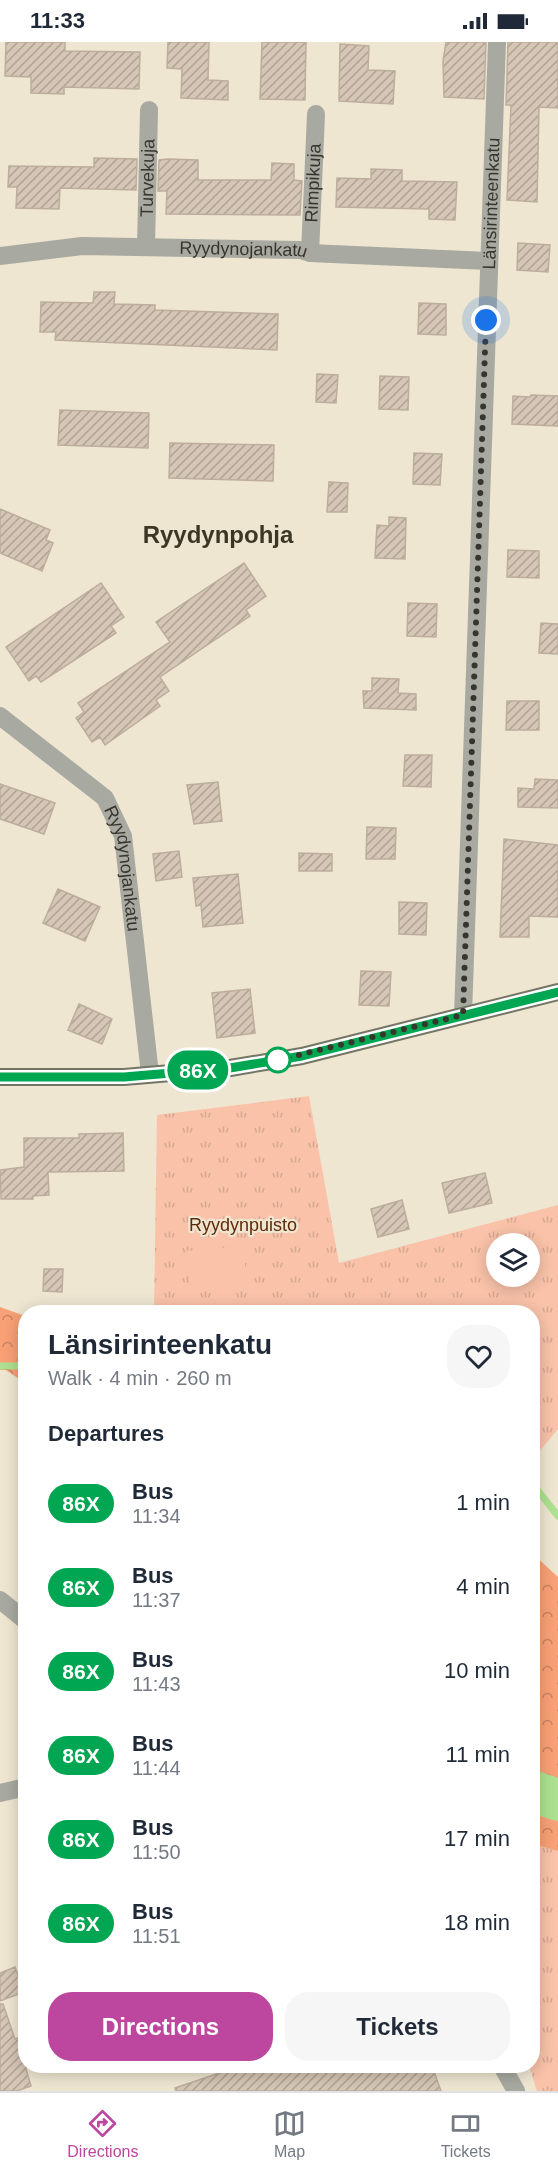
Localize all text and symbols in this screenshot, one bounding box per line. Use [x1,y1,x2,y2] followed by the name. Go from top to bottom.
[30,8,85,33] text: 11:33
[479,137,504,270] street label: Länsirinteenkatu
[137,138,158,217] street label: Turvekuja
[301,142,325,223] street label: Rimpikuja
[179,238,310,262] street label: Ryydynojankatu
[471,305,501,335] your location
[143,521,294,548] district label: Ryydynpohja
[100,802,144,932] street label: Ryydynojankatu
[265,1047,291,1073] unlabelled marker
[164,1050,232,1090] line badge: 86X
[179,1059,217,1082] text: 86X
[189,1215,297,1235] park label: Ryydynpuisto
[486,1233,540,1287] map controls
[486,1233,540,1287] button: layers
[447,1325,510,1388] button: heart
[48,1329,272,1360] text: Länsirinteenkatu
[48,1367,232,1389] text: Walk · 4 min · 260 m
[48,1421,164,1446] text: Departures
[132,1479,174,1504] text: Bus
[456,1490,510,1515] text: 1 min
[62,1492,100,1515] text: 86X
[132,1505,181,1527] text: 11:34
[132,1563,174,1588] text: Bus
[456,1574,510,1599] text: 4 min
[62,1576,100,1599] text: 86X
[132,1589,181,1611] text: 11:37
[132,1647,174,1672] text: Bus
[444,1658,510,1683] text: 10 min
[62,1660,100,1683] text: 86X
[132,1673,181,1695] text: 11:43
[132,1731,174,1756] text: Bus
[446,1742,510,1767] text: 11 min
[62,1744,100,1767] text: 86X
[132,1757,181,1779] text: 11:44
[132,1815,174,1840] text: Bus
[444,1826,510,1851] text: 17 min
[62,1828,100,1851] text: 86X
[132,1841,181,1863] text: 11:50
[132,1899,174,1924] text: Bus
[444,1910,510,1935] text: 18 min
[62,1912,100,1935] text: 86X
[132,1925,181,1947] text: 11:51
[48,1992,273,2061] button: Directions
[285,1992,510,2061] button: Tickets
[67,2107,138,2161] tab: Directions
[273,2107,306,2161] tab: Map
[441,2107,491,2161] tab: Tickets

